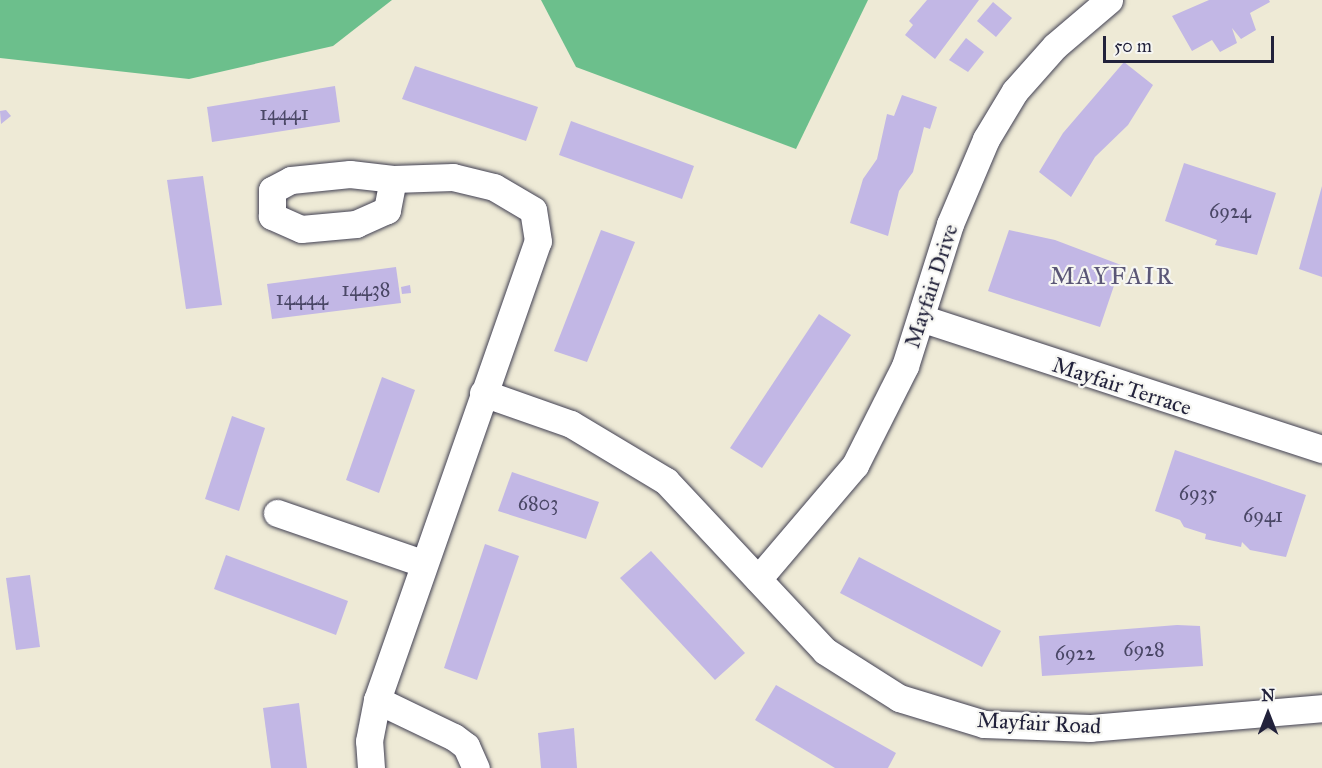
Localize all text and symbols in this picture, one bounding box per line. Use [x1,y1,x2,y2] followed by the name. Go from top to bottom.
[1106,24,1277,62] scale bar
[1114,35,1152,57] text: 50 m
[259,101,309,125] house number: 14441
[1209,199,1251,223] house number: 6924
[899,221,963,351] street label: Mayfair Drive
[1050,263,1174,291] district label: MAYFAIR
[342,277,390,301] house number: 14438
[276,286,328,310] house number: 14444
[1049,351,1195,421] street label: Mayfair Terrace
[1179,481,1217,505] house number: 6935
[518,491,558,515] house number: 6803
[1243,503,1283,527] house number: 6941
[1123,637,1165,661] house number: 6928
[1055,641,1095,665] house number: 6922
[1238,684,1298,744] north arrow
[1261,686,1275,705] text: N
[976,707,1102,739] street label: Mayfair Road

